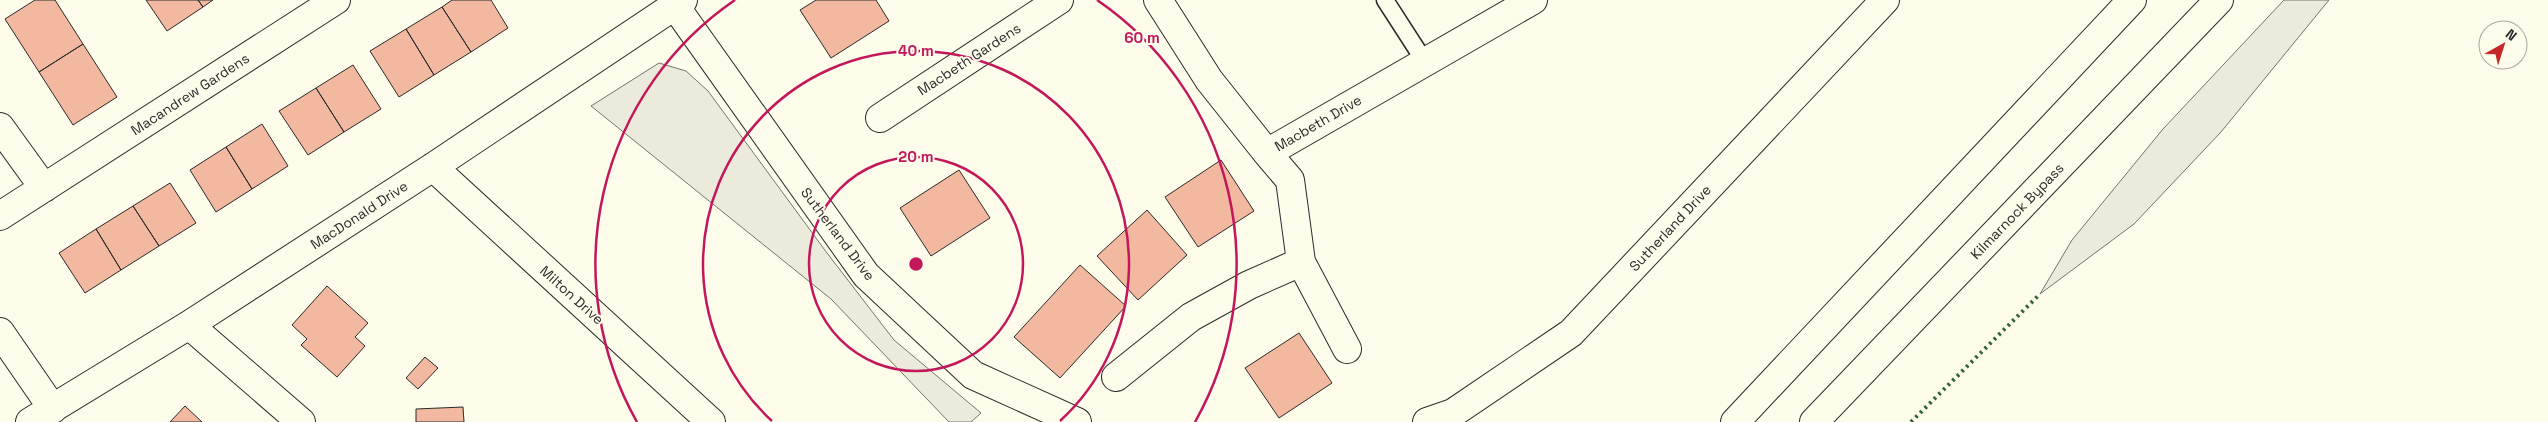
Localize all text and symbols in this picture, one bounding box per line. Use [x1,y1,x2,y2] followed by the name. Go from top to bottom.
[914,19,1024,99] street label: Macbeth Gardens
[2478,20,2528,70] north arrow
[2502,25,2520,45] text: N
[1124,28,1160,47] text: 60 m
[898,41,934,60] text: 40 m
[127,49,253,139] street label: Macandrew Gardens
[1271,91,1365,155] street label: Macbeth Drive
[898,147,934,166] text: 20 m
[1966,159,2068,263] street label: Kilmarnock Bypass
[307,177,411,253] street label: MacDonald Drive
[1625,181,1715,275] street label: Sutherland Drive
[797,184,879,284] street label: Sutherland Drive
[907,255,925,273] centre of rings
[536,262,608,328] street label: Milton Drive

